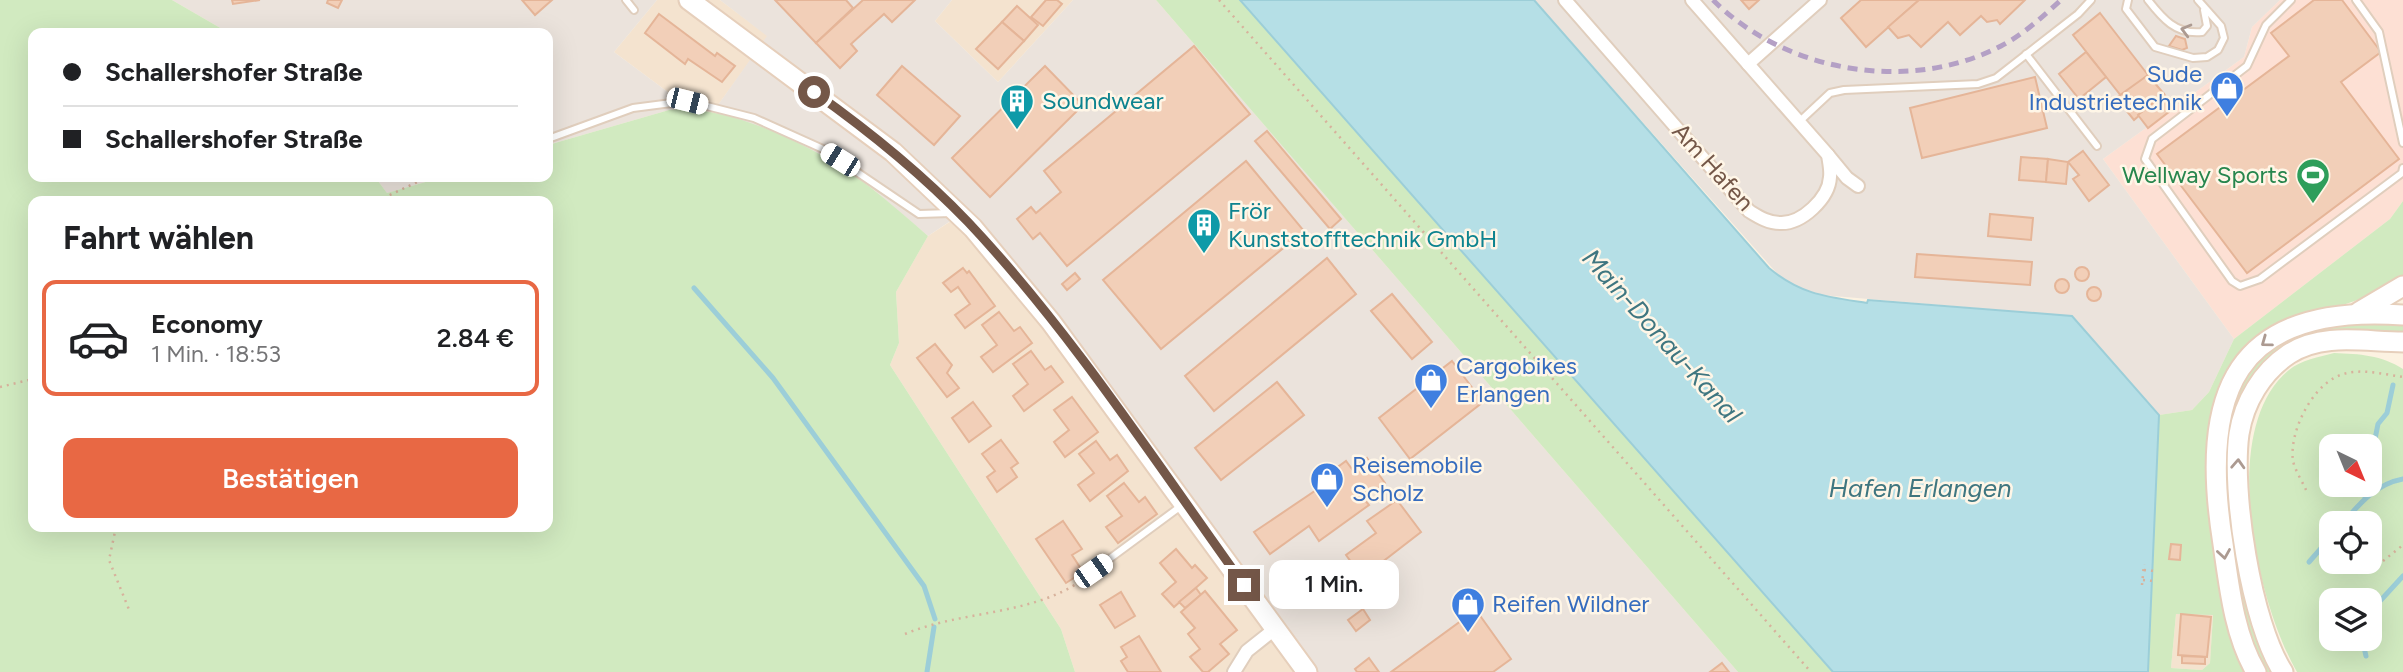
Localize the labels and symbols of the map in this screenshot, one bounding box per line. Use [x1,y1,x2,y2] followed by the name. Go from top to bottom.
[2181,23,2193,38] one-way arrow
[2029,59,2202,116] place label: Sude Industrietechnik
[2208,69,2246,118] shop icon: Sude Industrietechnik
[798,76,830,108] route start
[998,82,1036,131] building icon: Soundwear
[665,86,710,116] car
[1042,86,1164,115] place label: Soundwear
[1666,117,1760,217] street label: Am Hafen
[817,140,864,180] car
[2294,156,2332,205] sports icon: Wellway Sports
[2122,160,2288,189] place label: Wellway Sports
[1228,196,1497,253] place label: Frör Kunststofftechnik GmbH
[1185,206,1223,255] building icon: Frör Kunststofftechnik GmbH
[1575,242,1749,430] water label: Main-Donau-Kanal
[2261,334,2274,347] one-way arrow
[1456,351,1577,408] place label: Cargobikes Erlangen
[1412,361,1450,410] shop icon: Cargobikes Erlangen
[2319,434,2382,497] north arrow
[1352,450,1482,507] place label: Reisemobile Scholz
[2230,458,2245,469] one-way arrow
[1308,460,1346,509] shop icon: Reisemobile Scholz
[1828,472,2012,504] water label: Hafen Erlangen
[2216,548,2231,559] one-way arrow
[1070,550,1117,592] car
[1268,560,1398,610] callout: 1 Min.
[1228,569,1260,601] route end
[1449,585,1487,634] shop icon: Reifen Wildner
[1492,589,1649,618] place label: Reifen Wildner

